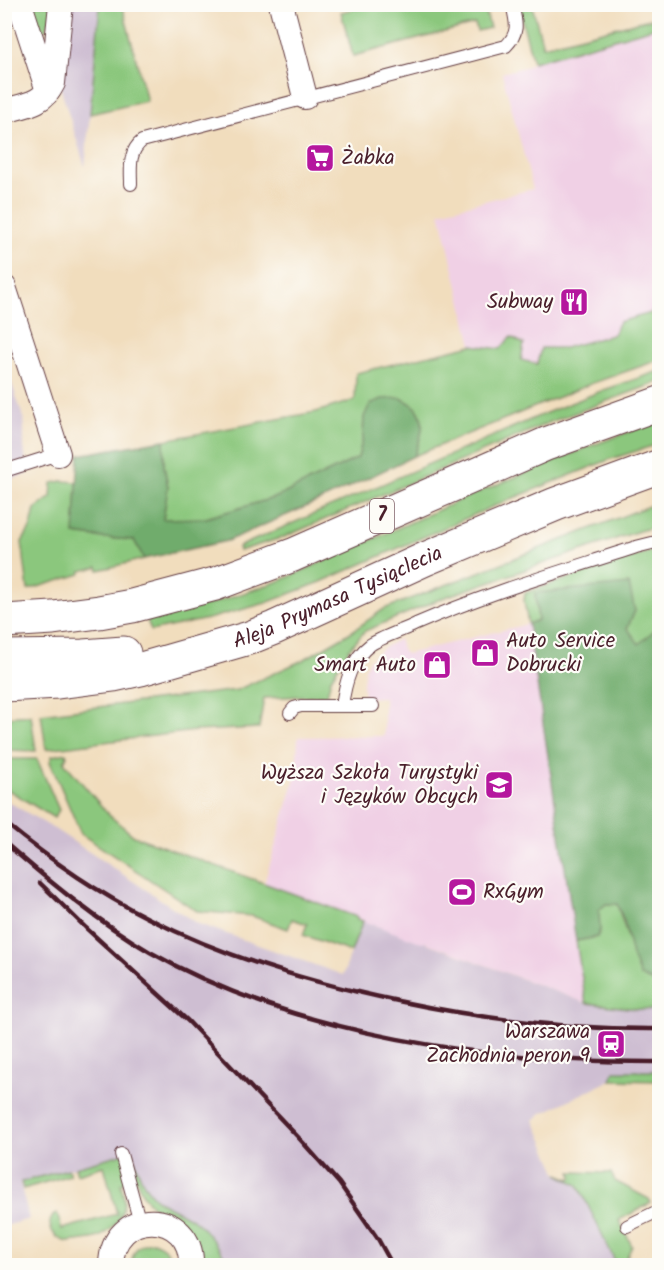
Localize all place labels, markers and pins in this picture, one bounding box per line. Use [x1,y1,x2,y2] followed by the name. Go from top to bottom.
[304,142,336,174] supermarket icon: Żabka
[341,142,395,175] place label: Żabka
[487,286,553,319] place label: Subway
[558,286,590,318] restaurant icon: Subway
[506,625,616,682] place label: Auto Service Dobrucki
[469,637,501,669] shop icon: Auto Service Dobrucki
[314,649,416,682] place label: Smart Auto
[421,649,453,681] shop icon: Smart Auto
[261,757,479,814] place label: Wyższa Szkoła Turystyki i Języków Obcych
[483,769,515,801] school or university icon: Wyższa Szkoła Turystyki i Języków Obcych
[446,876,478,908] sports icon: RxGym
[483,876,544,909] place label: RxGym
[426,1016,590,1073] place label: Warszawa Zachodnia peron 9
[595,1028,627,1060] station icon: Warszawa Zachodnia peron 9

